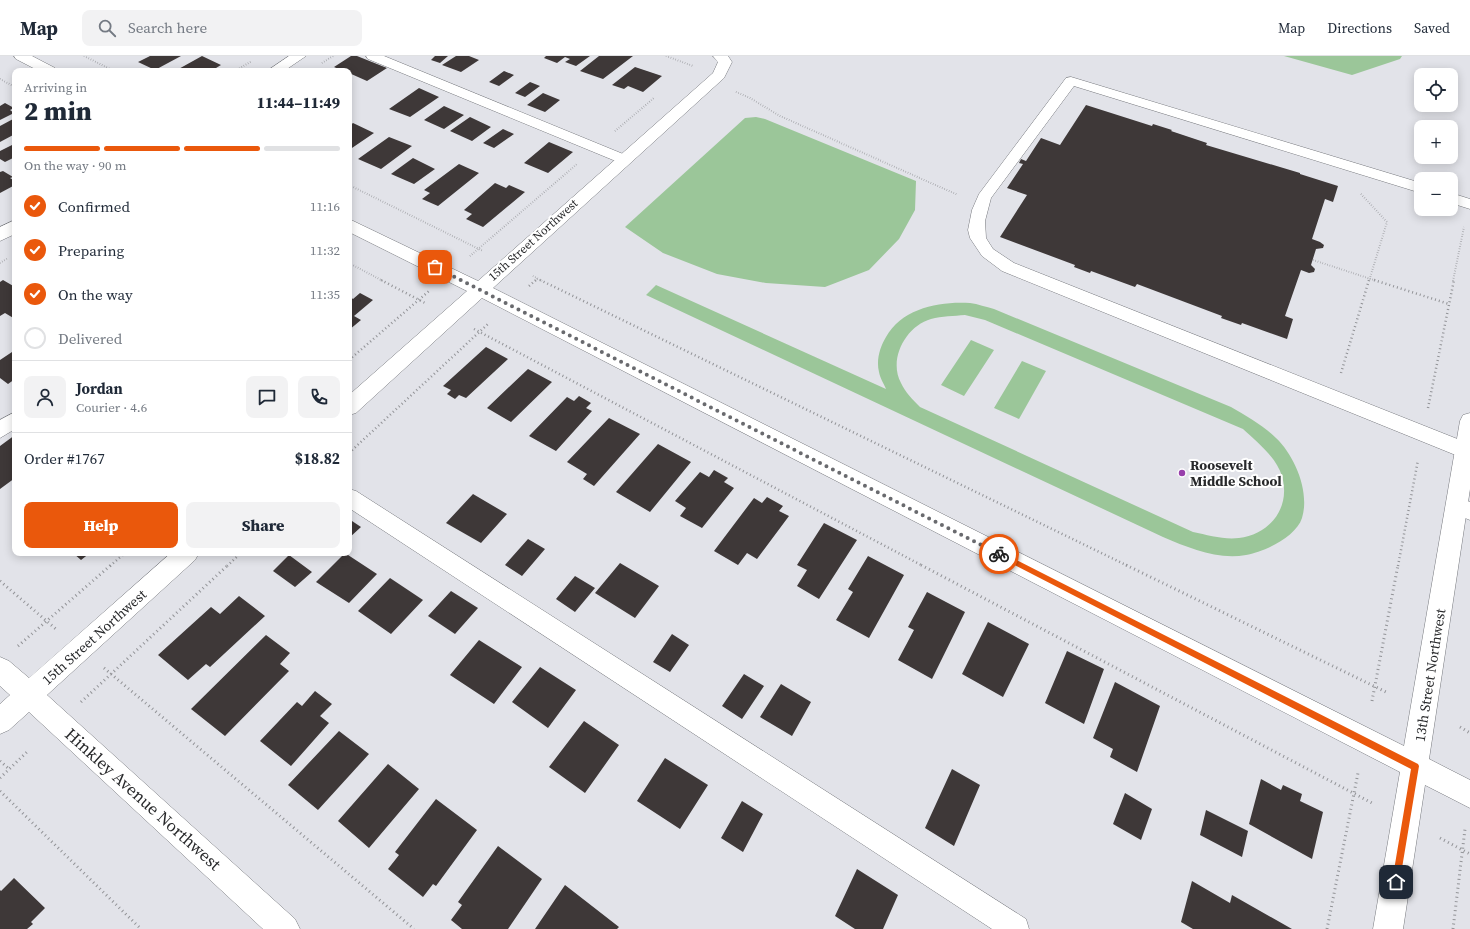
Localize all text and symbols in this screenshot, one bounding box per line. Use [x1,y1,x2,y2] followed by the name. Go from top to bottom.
[82,10,362,46] search box
[20,15,58,41] text: Map
[96,17,118,39] icon: search
[128,17,207,38] text: Search here
[1278,18,1305,38] text: Map
[1327,18,1392,38] text: Directions
[1414,18,1450,38] text: Saved
[1414,68,1458,216] map controls
[1414,68,1458,112] button: locate
[24,79,87,96] text: Arriving in
[257,92,340,113] text: 11:44–11:49
[24,93,92,129] text: 2 min
[1414,120,1458,164] button: +
[24,157,126,174] text: On the way · 90 m
[1414,172,1458,216] button: −
[24,195,46,217] icon: check
[485,195,581,284] street label: 15th Street Northwest
[58,196,130,217] text: Confirmed
[310,198,340,215] text: 11:16
[24,239,46,261] icon: check
[58,240,124,261] text: Preparing
[310,242,340,259] text: 11:32
[418,250,452,284] pin
[424,256,446,278] icon: bag
[24,283,46,305] icon: check
[58,284,133,305] text: On the way
[310,286,340,303] text: 11:35
[58,328,122,349] text: Delivered
[24,376,66,418] button: person
[246,376,288,418] button: chat
[298,376,340,418] button: phone
[76,378,123,399] text: Jordan
[76,399,147,416] text: Courier · 4.6
[24,448,105,469] text: Order #1767
[295,448,340,469] text: $18.82
[1190,455,1282,491] place label: Roosevelt Middle School
[1177,468,1187,478] marker: Roosevelt Middle School
[24,502,178,548] button: Help
[186,502,340,548] button: Share
[979,534,1019,574] courier
[988,543,1010,565] icon: bike
[37,584,151,689] street label: 15th Street Northwest
[1410,607,1450,743] street label: 13th Street Northwest
[60,722,227,876] street label: Hinkley Avenue Northwest
[1379,865,1413,899] pin
[1385,871,1407,893] icon: home

